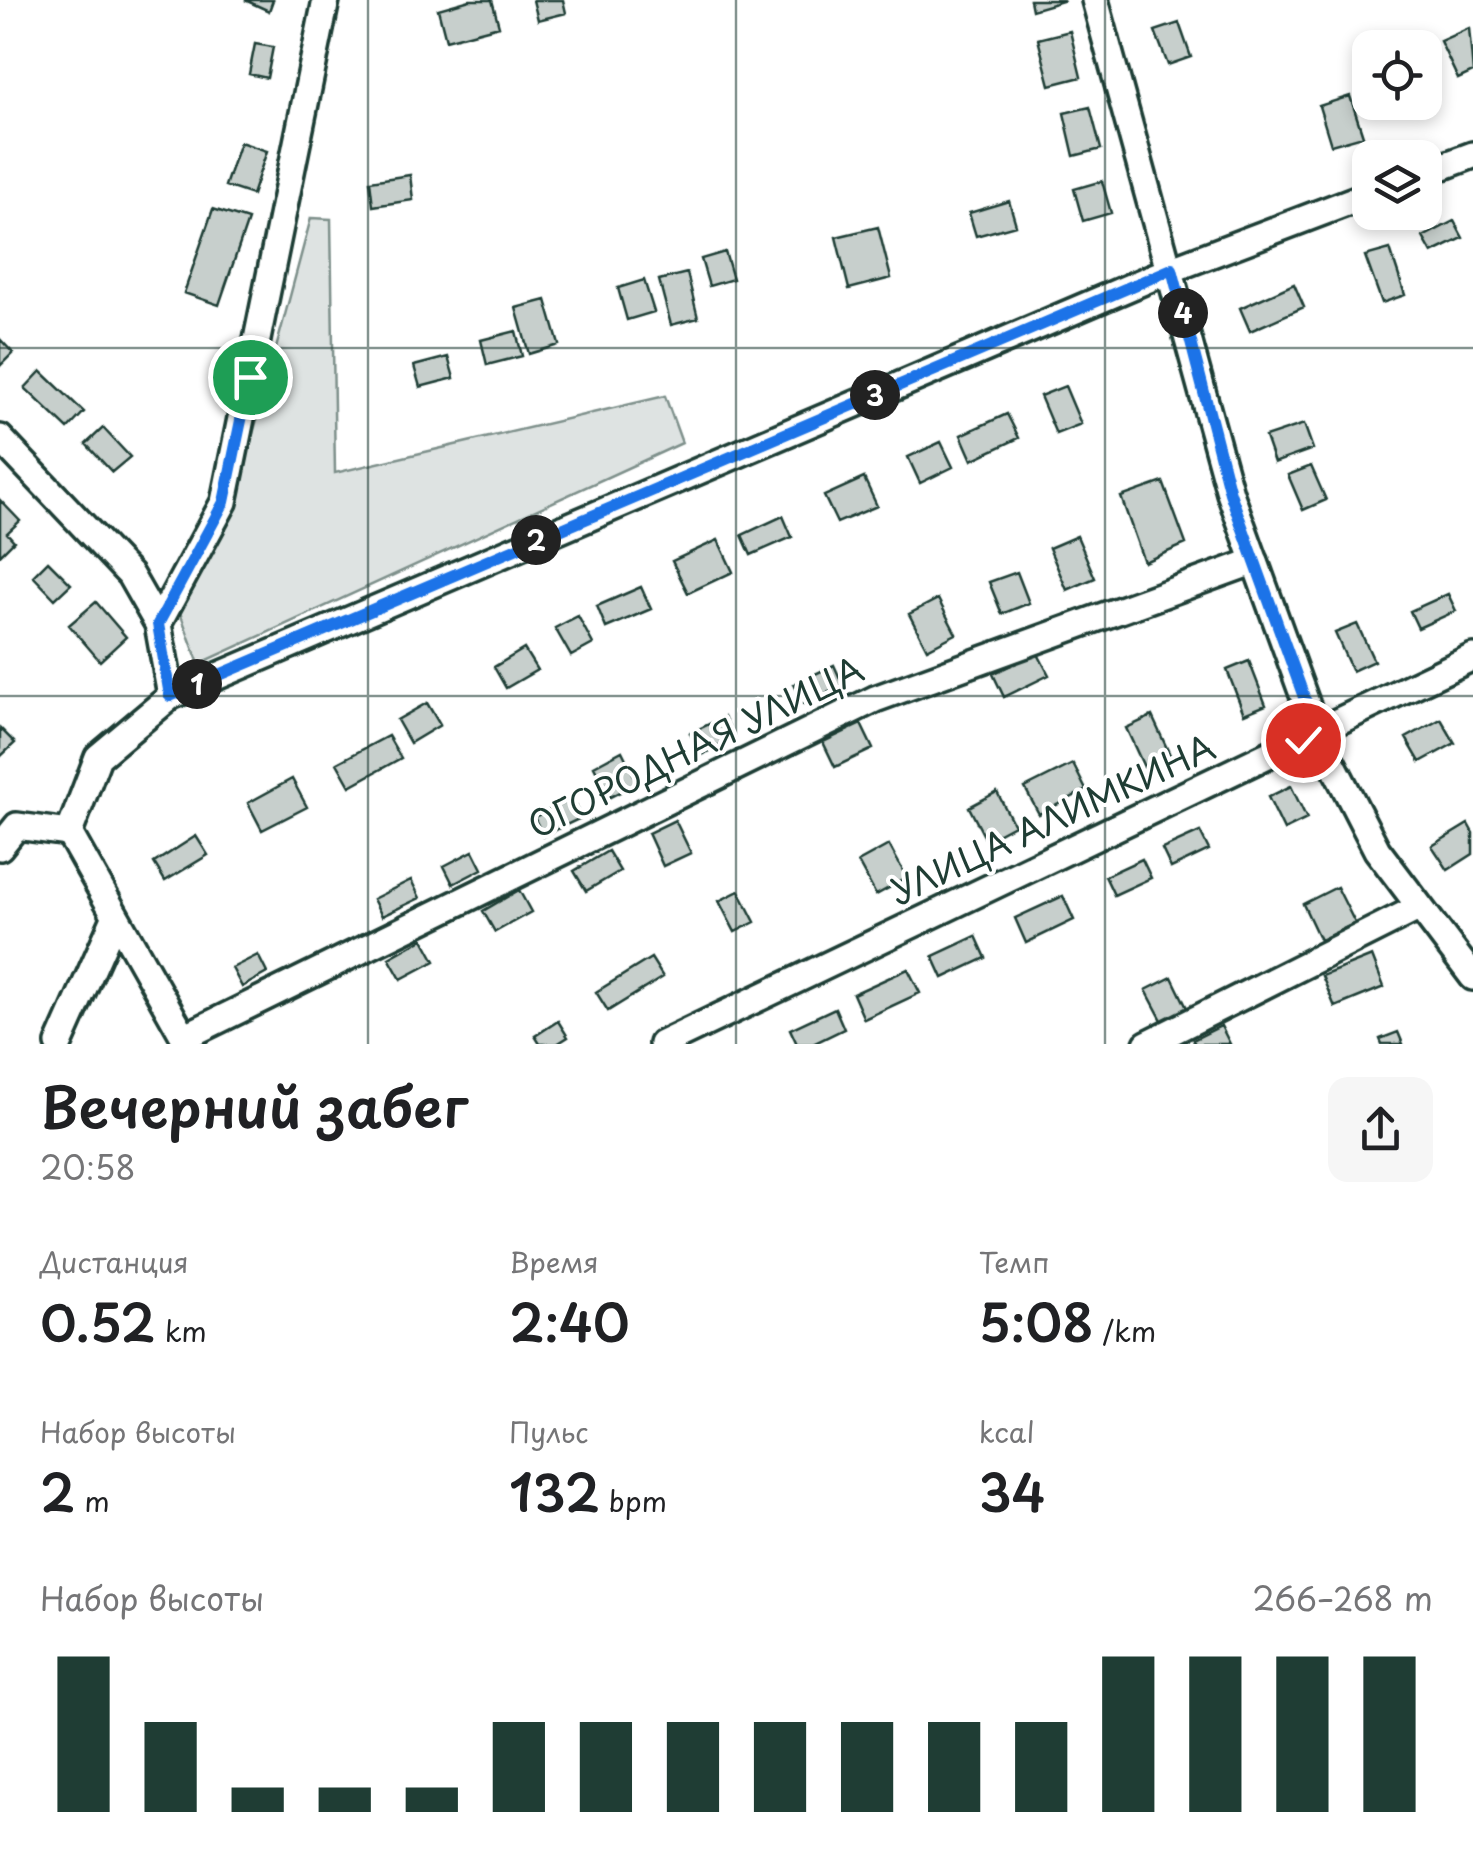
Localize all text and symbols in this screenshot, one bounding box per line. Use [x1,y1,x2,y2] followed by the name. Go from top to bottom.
[1352,30,1442,230] map controls
[1352,30,1442,120] button: locate
[1352,140,1442,230] button: layers
[1158,288,1208,338] pin: 4
[1173,291,1193,334] text: 4
[208,335,293,420] pin
[223,350,278,405] icon: arrive
[850,370,900,420] pin: 3
[866,373,884,416] text: 3
[511,515,561,565] pin: 2
[526,518,546,561] text: 2
[518,641,872,850] street label: ОГОРОДНАЯ УЛИЦА
[172,659,222,709] pin: 1
[190,662,204,705] text: 1
[1261,698,1346,783] pin
[1276,713,1331,768] icon: check
[881,719,1223,916] street label: УЛИЦА АЛИМКИНА
[40,1064,468,1147] text: Вечерний забег
[1328,1077,1433,1182] button: share
[40,1143,135,1191] text: 20:58
[40,1240,189,1283] text: Дистанция
[509,1240,599,1283] text: Время
[979,1240,1049,1283] text: Темп
[40,1283,156,1359] text: 0.52
[509,1283,630,1359] text: 2:40
[979,1283,1093,1359] text: 5:08
[156,1309,207,1352] text: km
[1093,1309,1156,1352] text: /km
[40,1410,236,1453] text: Набор высоты
[509,1410,589,1453] text: Пульс
[979,1410,1035,1453] text: kcal
[40,1453,75,1529] text: 2
[509,1453,600,1529] text: 132
[979,1453,1045,1529] text: 34
[75,1479,110,1522] text: m
[600,1479,667,1522] text: bpm
[40,1574,264,1622] text: Набор высоты
[1252,1574,1433,1622] text: 266–268 m

